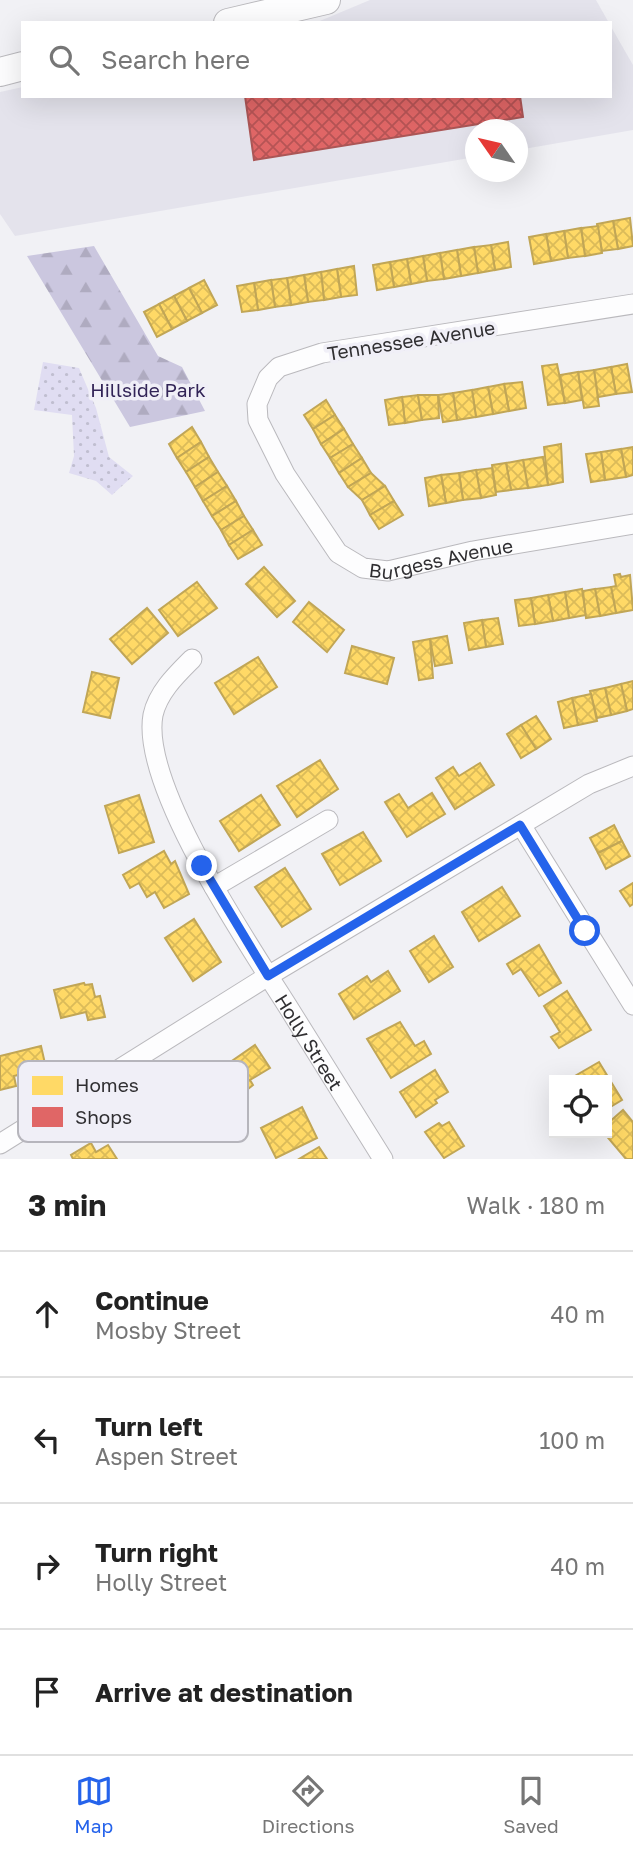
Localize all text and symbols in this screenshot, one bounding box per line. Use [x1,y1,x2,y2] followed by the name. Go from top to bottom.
[21,21,612,98] search box
[45,41,83,79] icon: search
[101,44,250,75] text: Search here
[465,119,528,182] north arrow
[326,315,496,365] street label: Tennessee Avenue
[90,378,206,401] park label: Hillside Park
[368,533,514,583] street label: Burgess Avenue
[186,850,217,881] route end
[569,915,600,946] route start
[271,989,348,1094] street label: Holly Street
[18,1061,248,1142] legend
[75,1073,139,1096] text: Homes
[549,1075,612,1138] map controls
[549,1075,612,1138] button: locate
[75,1105,132,1128] text: Shops
[28,1187,106,1223] text: 3 min
[467,1191,605,1219] text: Walk · 180 m
[95,1285,209,1316] text: Continue
[28,1295,66,1333] icon: ahead
[551,1300,605,1328] text: 40 m
[95,1316,241,1344] text: Mosby Street
[95,1411,203,1442] text: Turn left
[28,1421,66,1459] icon: left
[539,1426,605,1454] text: 100 m
[95,1442,238,1470] text: Aspen Street
[95,1537,218,1568] text: Turn right
[28,1547,66,1585] icon: right
[551,1552,605,1580] text: 40 m
[95,1568,227,1596] text: Holly Street
[28,1673,66,1711] icon: arrive
[95,1677,353,1708] text: Arrive at destination
[74,1772,113,1837] tab: Map
[262,1772,355,1837] tab: Directions
[503,1772,559,1837] tab: Saved

